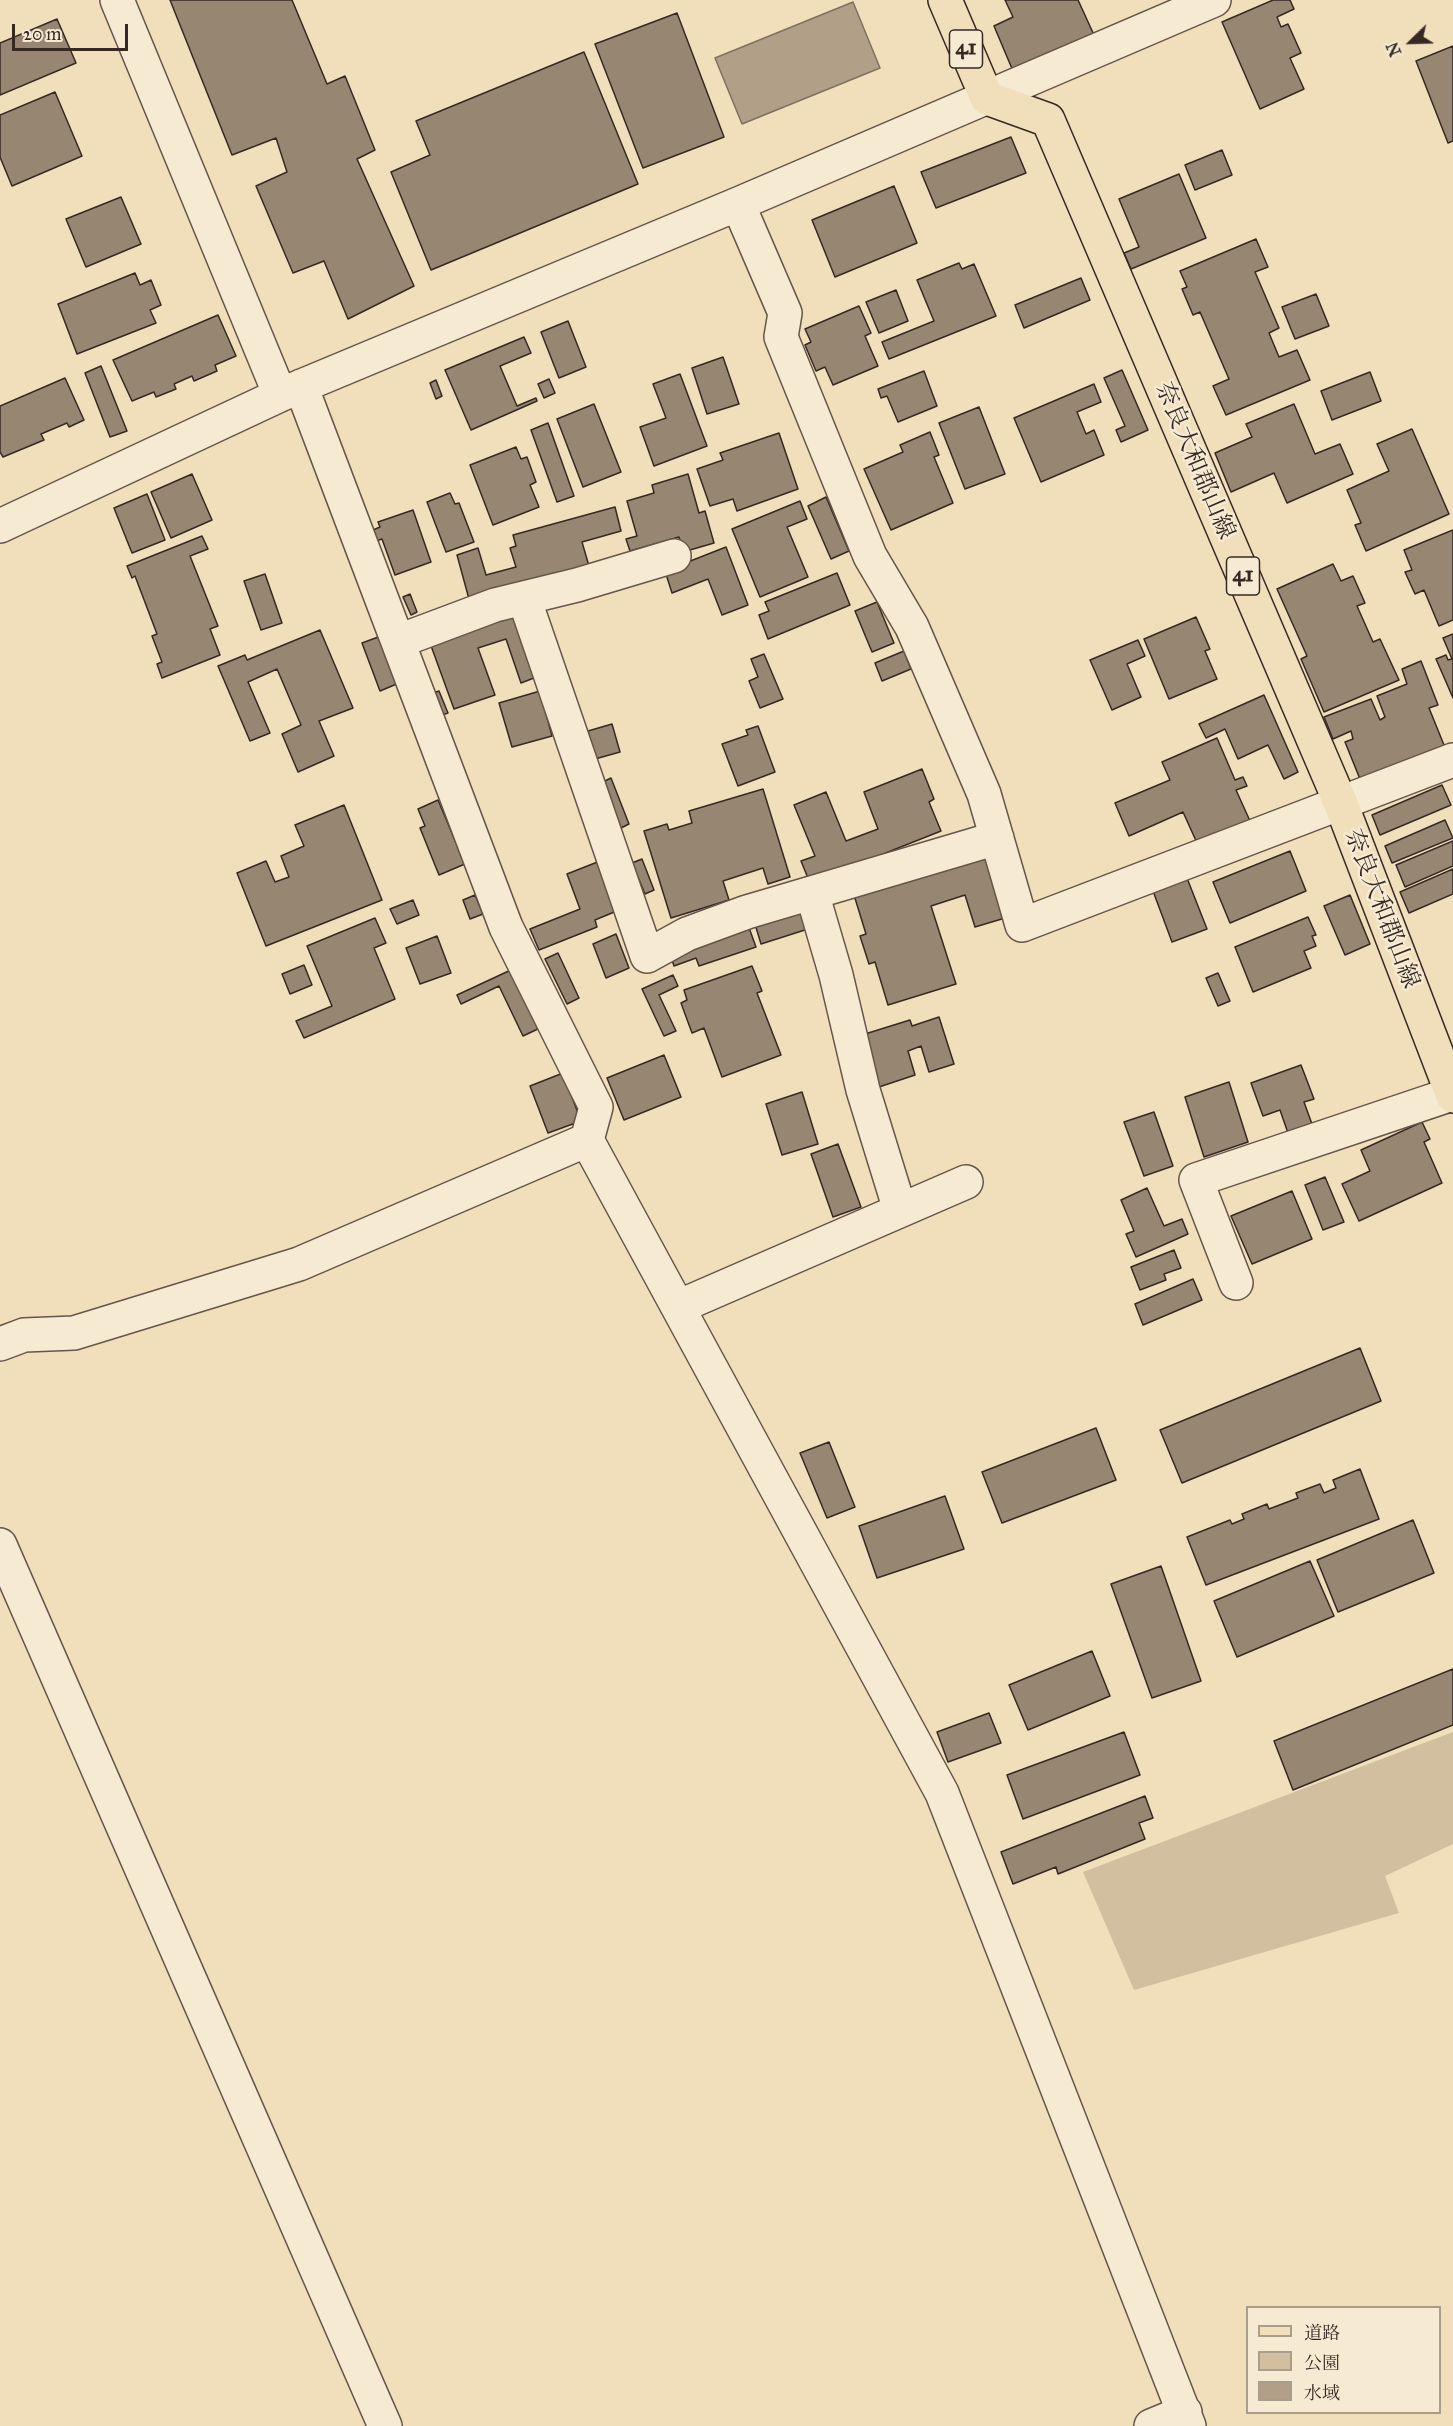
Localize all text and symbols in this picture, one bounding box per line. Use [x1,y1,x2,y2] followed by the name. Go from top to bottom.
[15,12,130,50] scale bar
[1381,12,1441,72] north arrow
[23,23,61,45] text: 20 m
[950,30,982,68] road number: 41
[1383,39,1405,59] text: N
[1148,378,1240,544] street label: 奈良大和郡山線
[1226,557,1260,595] road number: 41
[1337,825,1425,993] street label: 奈良大和郡山線
[1246,2306,1441,2414] legend
[1304,2322,1340,2344] text: 道路
[1304,2352,1340,2374] text: 公園
[1304,2382,1340,2404] text: 水域

